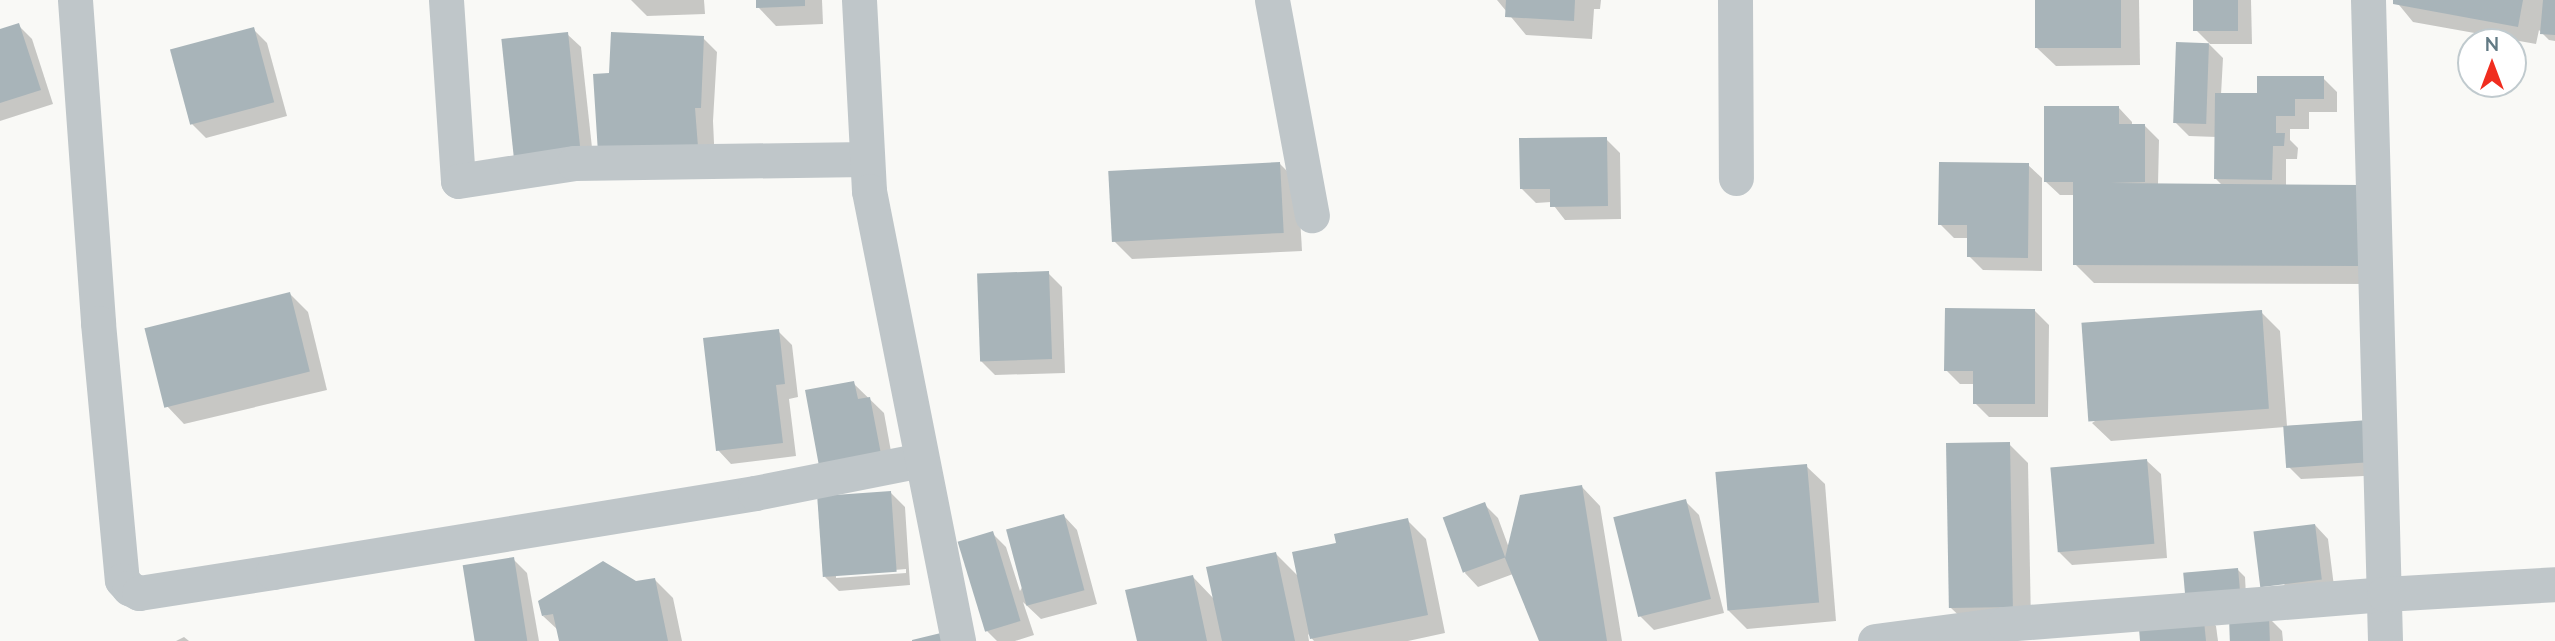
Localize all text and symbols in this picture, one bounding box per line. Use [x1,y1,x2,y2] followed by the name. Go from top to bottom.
[2457,28,2527,98] north arrow
[2485,32,2499,56] text: N

